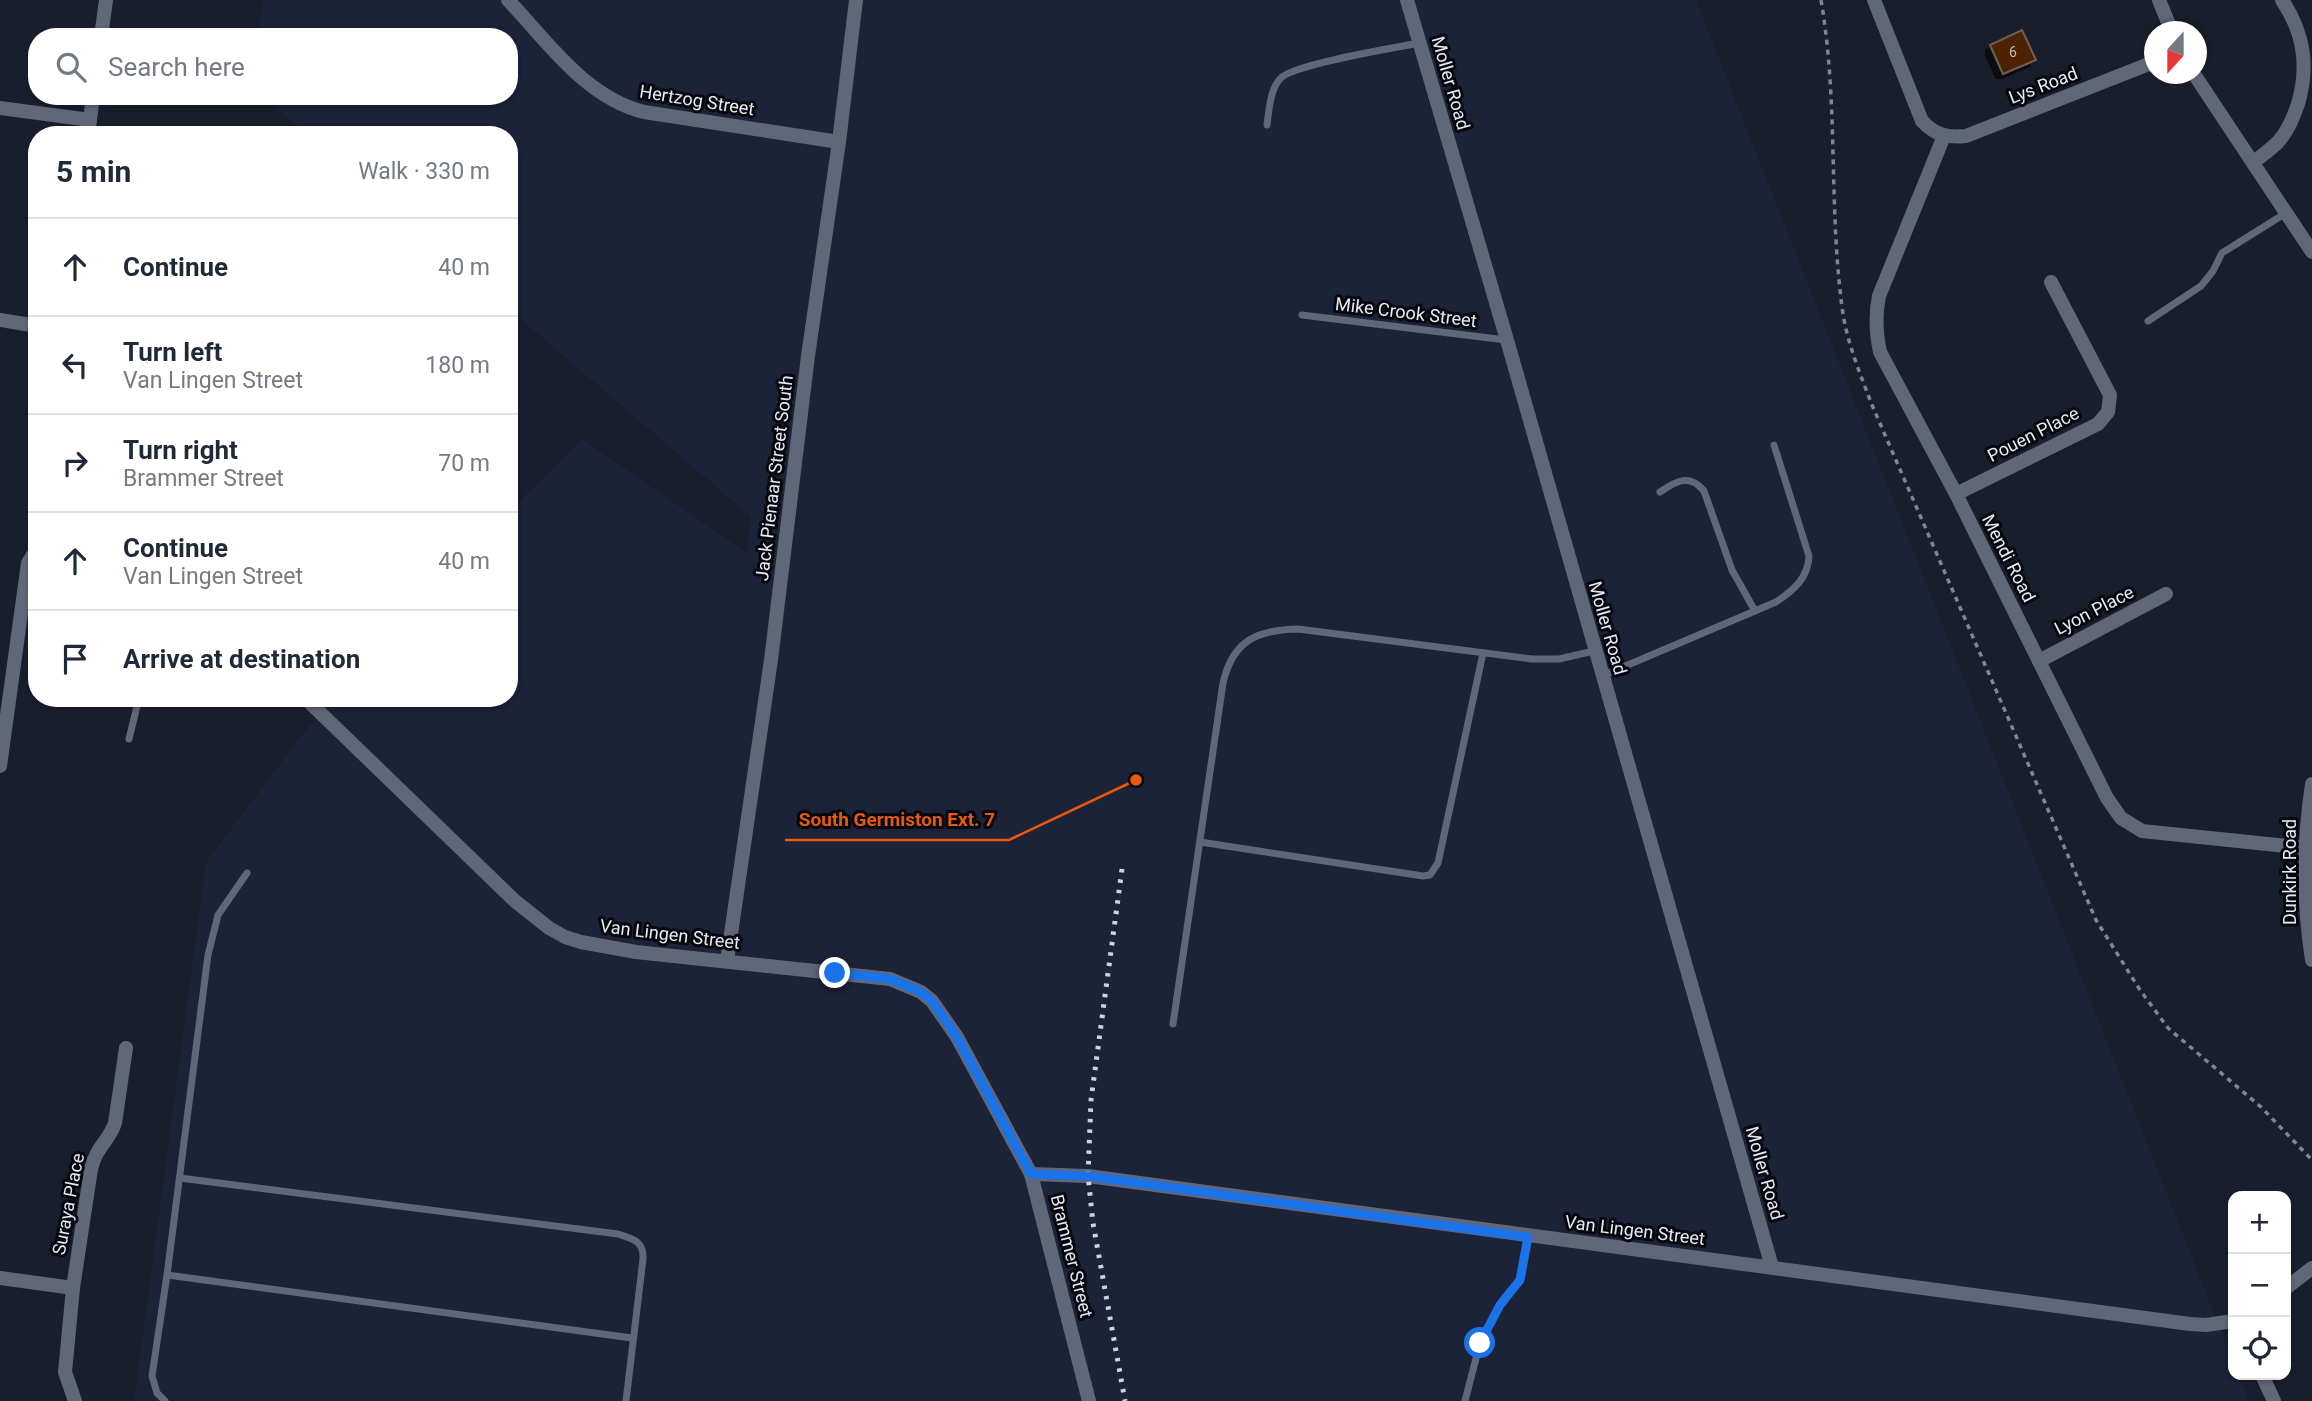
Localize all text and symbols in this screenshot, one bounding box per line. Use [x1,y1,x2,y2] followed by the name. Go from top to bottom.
[2144,21,2207,84] north arrow
[28,28,518,105] search box
[1428,34,1474,132] street label: Moller Road
[2009,44,2017,60] house number: 6
[52,48,90,86] icon: search
[108,52,245,82] text: Search here
[2006,62,2080,108] street label: Lys Road
[638,81,756,119] street label: Hertzog Street
[56,154,131,189] text: 5 min
[358,158,490,185] text: Walk · 330 m
[56,248,94,286] icon: ahead
[123,252,228,282] text: Continue
[438,254,490,281] text: 40 m
[1334,293,1478,331] street label: Mike Crook Street
[123,337,222,367] text: Turn left
[56,346,94,384] icon: left
[425,352,490,379] text: 180 m
[123,367,303,394] text: Van Lingen Street
[751,374,797,582] street label: Jack Pienaar Street South
[1984,402,2082,466] street label: Pouen Place
[123,435,238,465] text: Turn right
[56,444,94,482] icon: right
[438,450,490,477] text: 70 m
[123,465,284,492] text: Brammer Street
[1978,511,2040,605] street label: Mendi Road
[123,533,228,563] text: Continue
[56,542,94,580] icon: ahead
[438,548,490,575] text: 40 m
[123,563,303,590] text: Van Lingen Street
[1585,579,1631,677] street label: Moller Road
[2051,581,2137,639] street label: Lyon Place
[56,640,94,678] icon: arrive
[123,644,360,674] text: Arrive at destination
[785,800,1009,840] callout: South Germiston Ext. 7
[799,808,995,831] text: South Germiston Ext. 7
[2279,819,2300,925] street label: Dunkirk Road
[599,915,741,953] street label: Van Lingen Street
[819,957,850,988] route end
[1742,1124,1788,1222] street label: Moller Road
[48,1151,88,1257] street label: Suraya Place
[2228,1191,2291,1380] map controls
[2228,1191,2291,1254] button: +
[1047,1192,1097,1320] street label: Brammer Street
[1564,1211,1706,1249] street label: Van Lingen Street
[2228,1254,2291,1317] button: −
[2228,1317,2291,1380] button: locate
[1464,1327,1495,1358] route start

